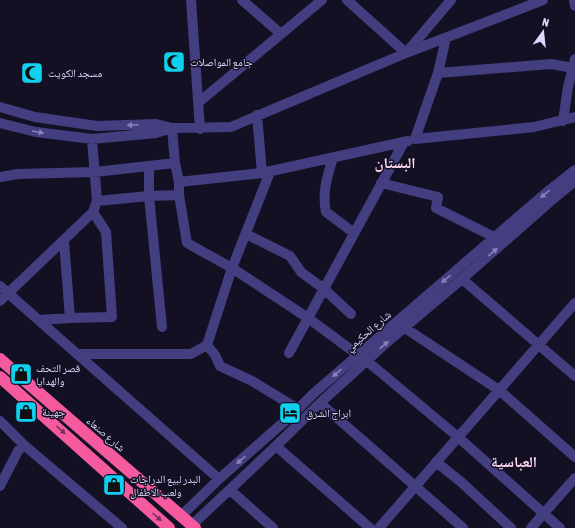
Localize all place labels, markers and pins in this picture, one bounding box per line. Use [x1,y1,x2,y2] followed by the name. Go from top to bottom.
[161,49,187,75] mosque icon: جامع المواصلات
[190,56,253,69] place label: جامع المواصلات
[19,60,45,86] mosque icon: مسجد الكويت
[48,67,102,79] place label: مسجد الكويت
[8,361,34,387] shop icon: قصر التحف والهدايا
[36,362,81,387] place label: قصر التحف والهدايا
[13,399,39,425] shop icon: جهينة
[277,400,303,426] hotel icon: ابراج الشرق
[42,406,65,418] place label: جهينة
[306,407,351,420] place label: ابراج الشرق
[101,472,127,498] shop icon: البدر لبيع الدراجات ولعب الاطفال
[130,473,201,499] place label: البدر لبيع الدراجات ولعب الاطفال

